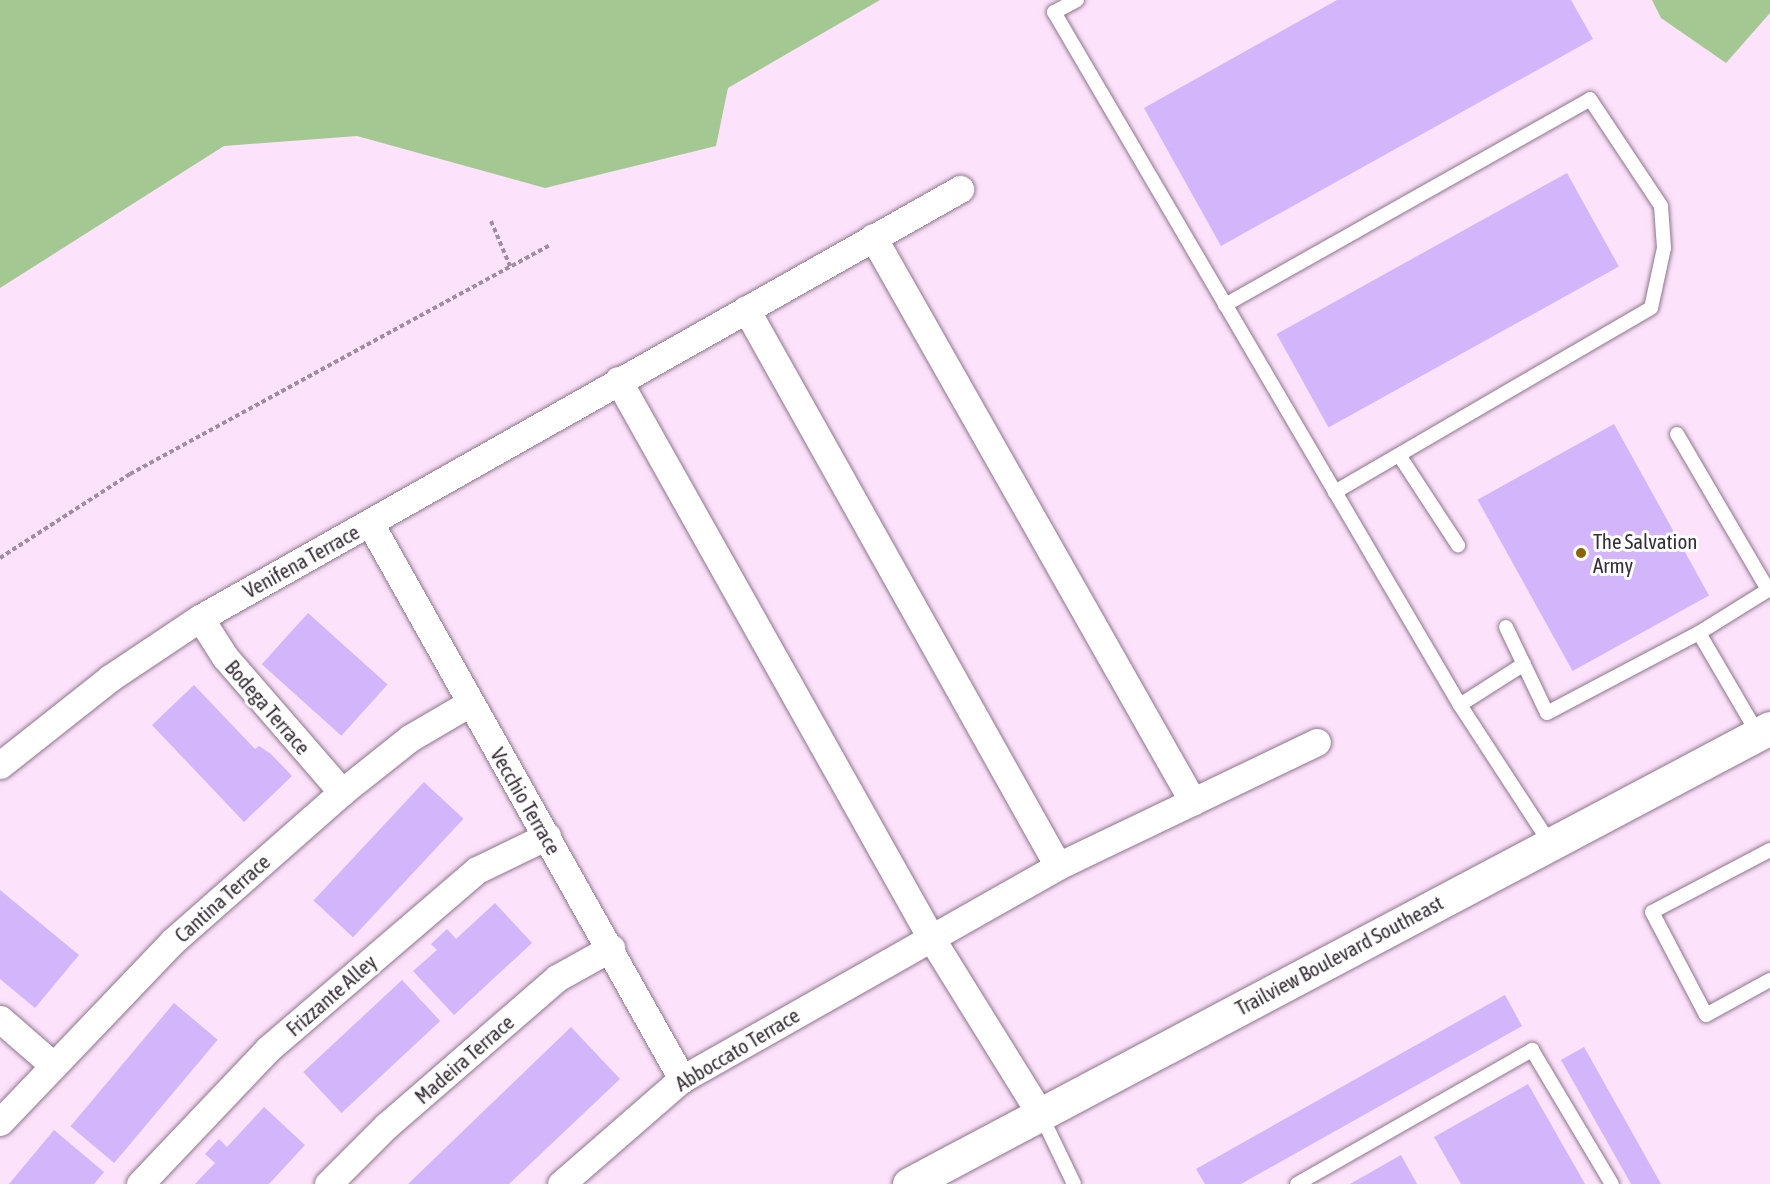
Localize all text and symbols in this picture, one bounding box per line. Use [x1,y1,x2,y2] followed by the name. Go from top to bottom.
[239,519,363,603] street label: Venifena Terrace
[1593,528,1697,578] place label: The Salvation Army
[1574,546,1588,560] marker: The Salvation Army
[220,655,316,759] street label: Bodega Terrace
[485,743,567,859] street label: Vecchio Terrace
[169,849,275,947] street label: Cantina Terrace
[1231,890,1447,1020] street label: Trailview Boulevard Southeast
[281,949,381,1041] street label: Frizzante Alley
[670,1002,804,1096] street label: Abboccato Terrace
[409,1009,519,1109] street label: Madeira Terrace

